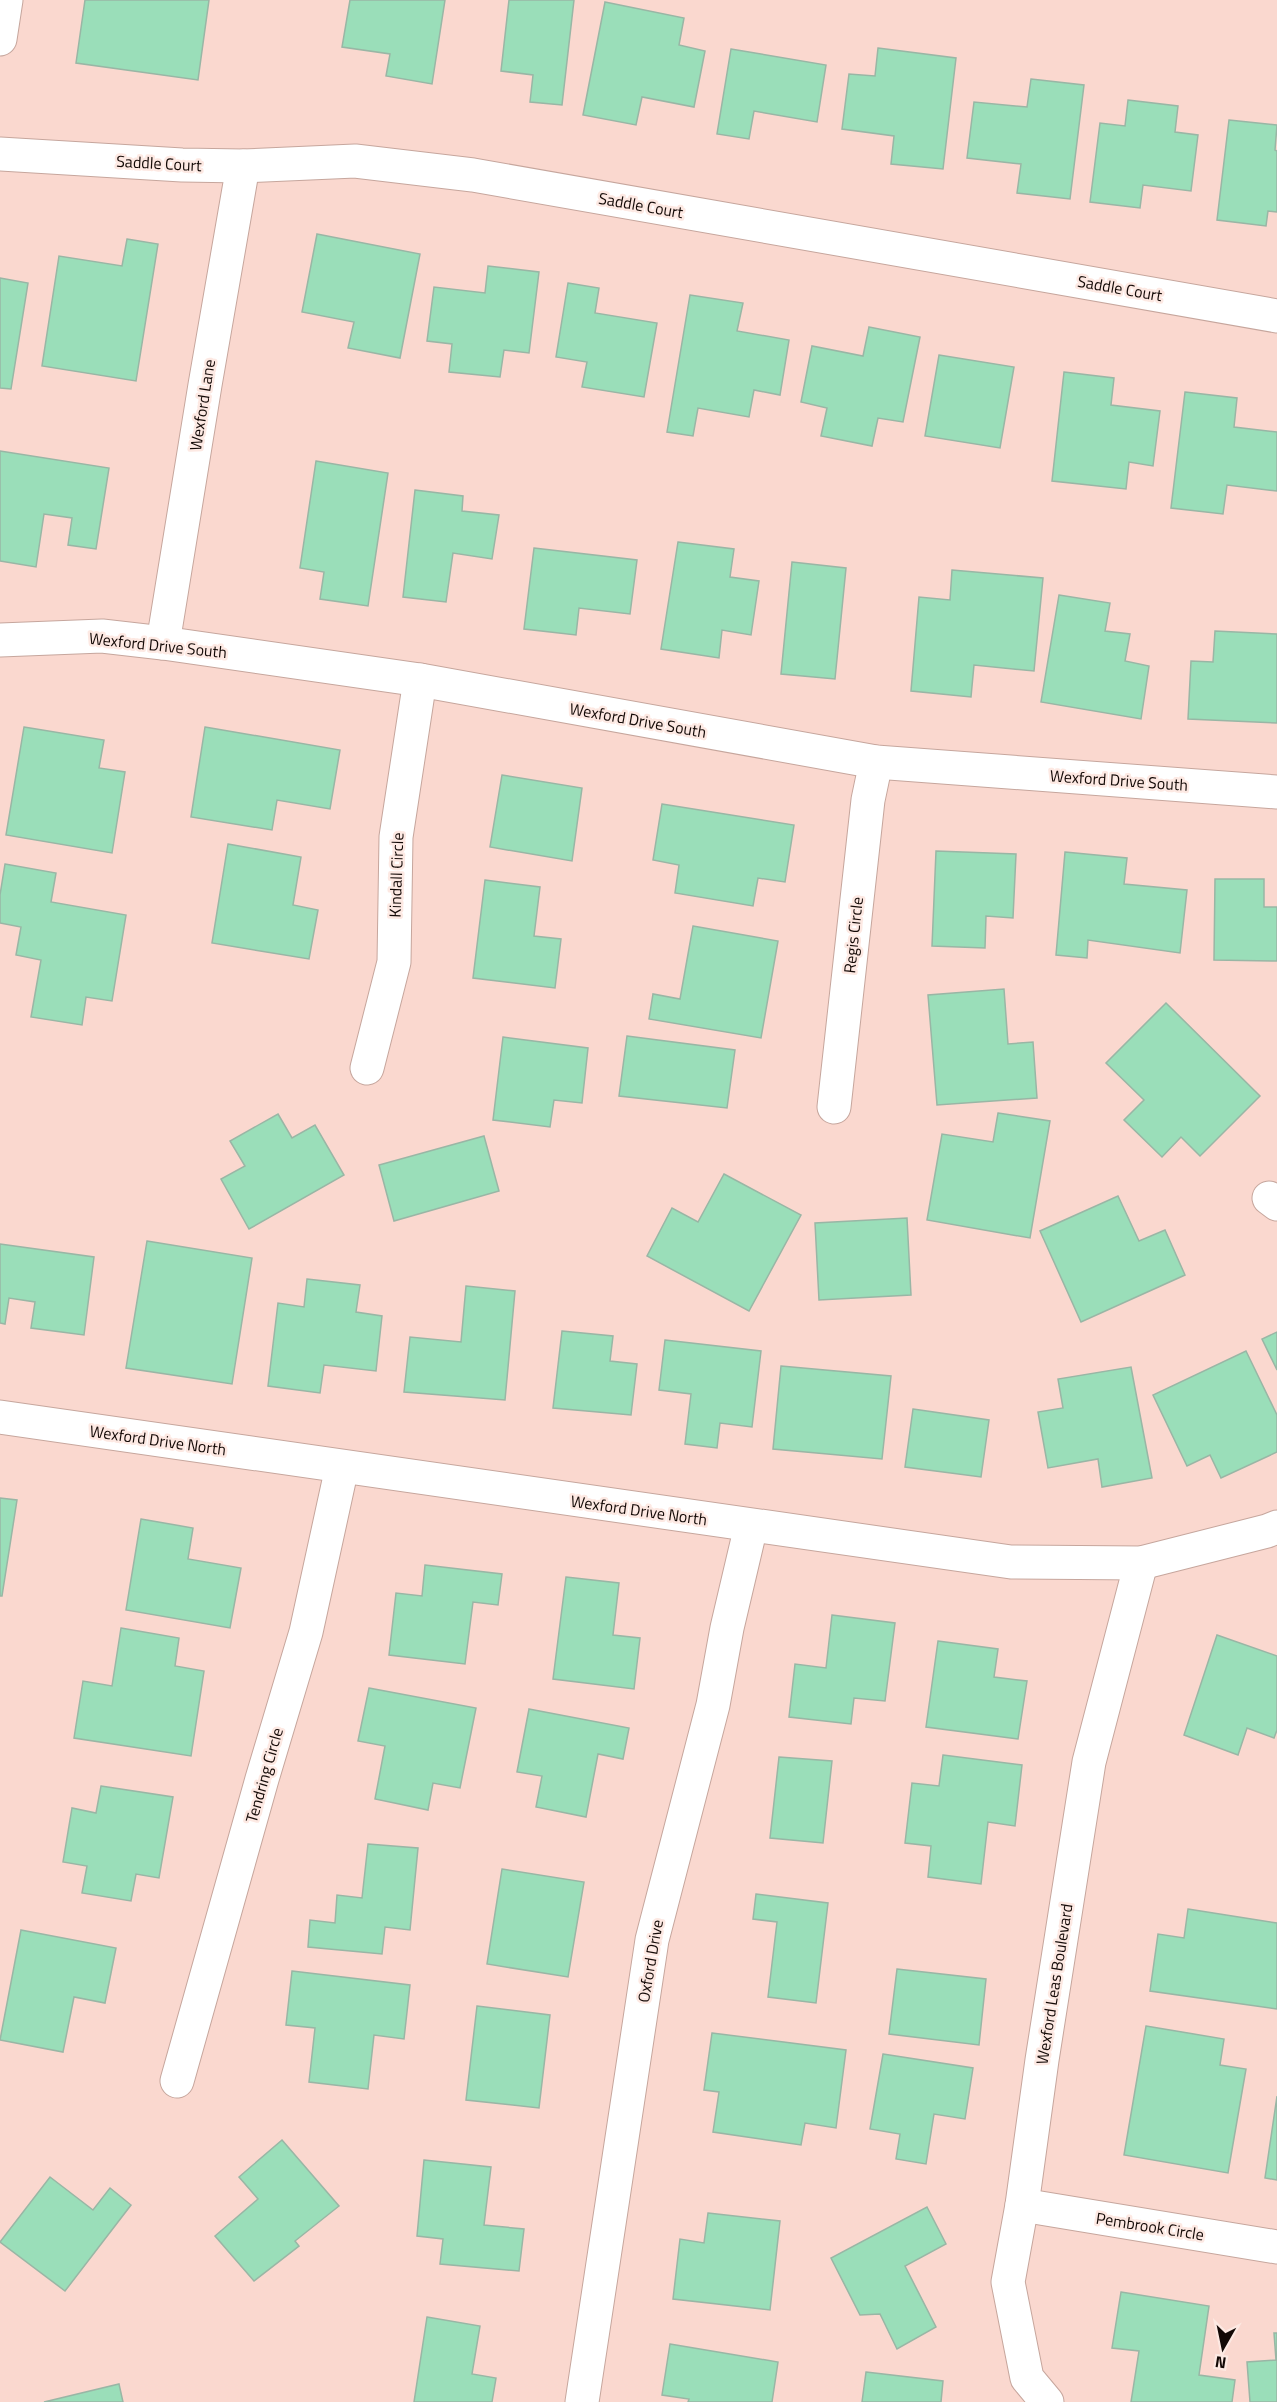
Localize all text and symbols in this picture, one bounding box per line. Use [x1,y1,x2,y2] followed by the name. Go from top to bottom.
[116,149,203,177] street label: Saddle Court
[597,186,686,224] street label: Saddle Court
[1076,269,1165,307] street label: Saddle Court
[183,358,221,452] street label: Wexford Lane
[88,626,228,664] street label: Wexford Drive South
[568,696,708,744] street label: Wexford Drive South
[1049,763,1189,797] street label: Wexford Drive South
[383,832,409,918] street label: Kindall Circle
[837,896,869,974] street label: Regis Circle
[88,1419,228,1461] street label: Wexford Drive North
[569,1489,709,1531] street label: Wexford Drive North
[239,1725,289,1825] street label: Tendring Circle
[1029,1902,1079,2066] street label: Wexford Leas Boulevard
[631,1918,669,2004] street label: Oxford Drive
[1094,2206,1206,2246] street label: Pembrook Circle
[1193,2318,1253,2378] north arrow
[1213,2350,1228,2376] text: N

